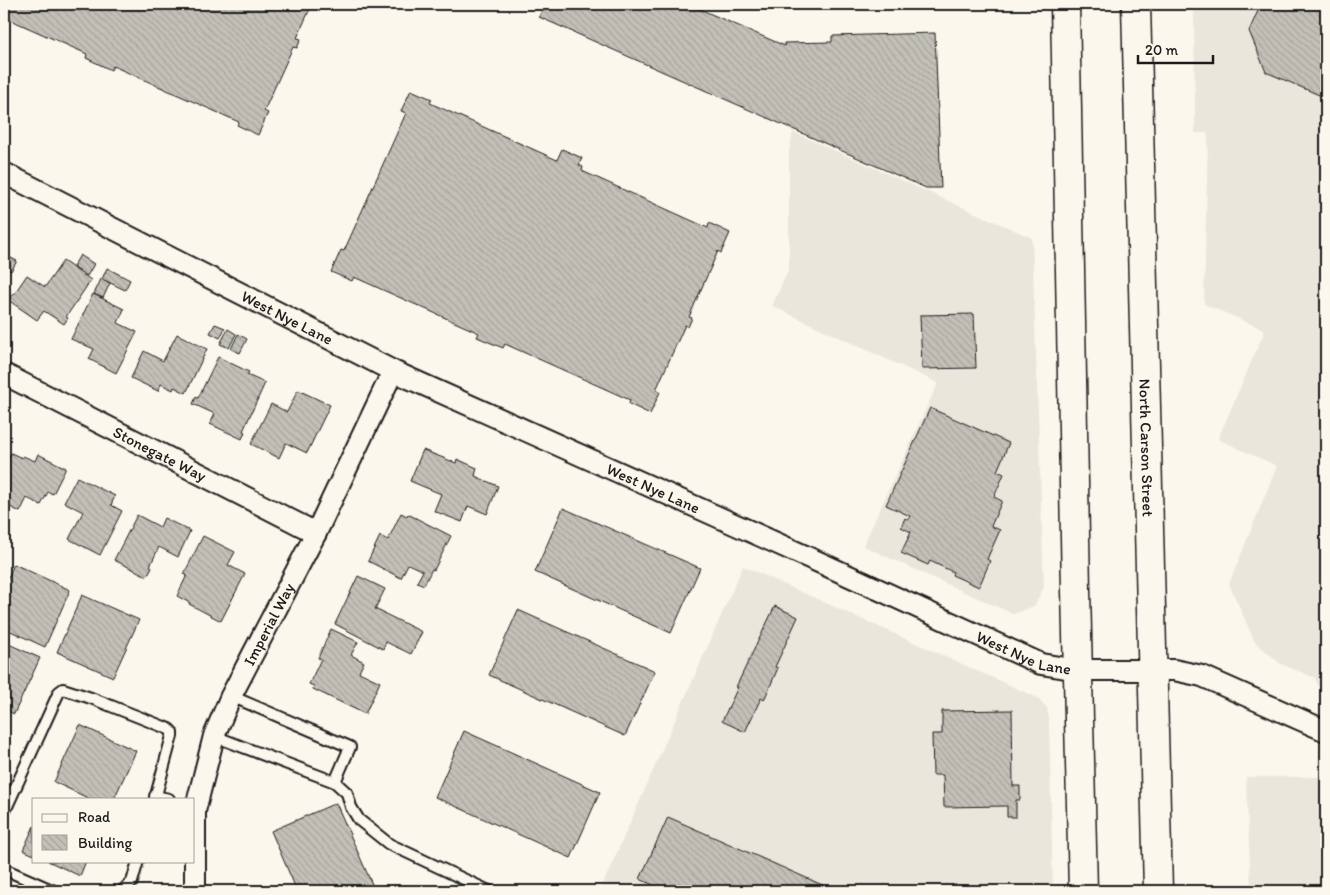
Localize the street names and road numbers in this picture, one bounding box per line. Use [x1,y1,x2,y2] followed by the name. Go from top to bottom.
[238,286,336,348] street label: West Nye Lane
[1136,378,1158,517] street label: North Carson Street
[110,422,210,485] street label: Stonegate Way
[604,459,703,517] street label: West Nye Lane
[239,579,298,669] street label: Imperial Way
[974,626,1073,678] street label: West Nye Lane

